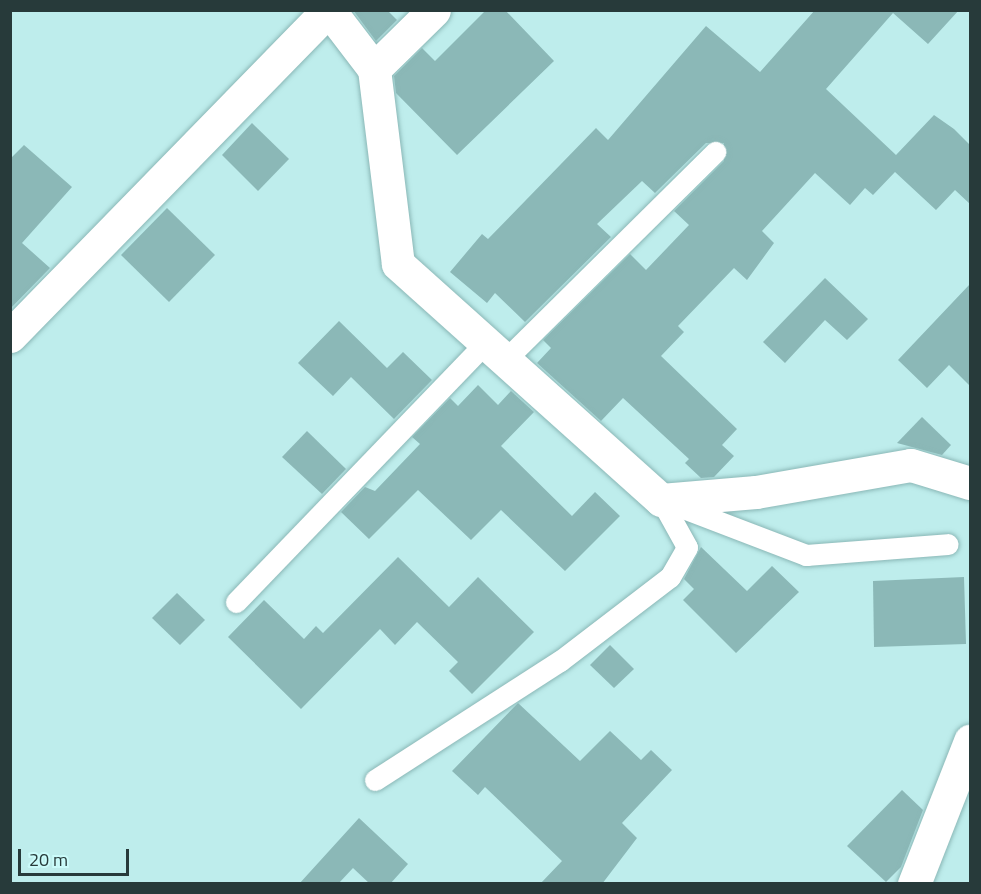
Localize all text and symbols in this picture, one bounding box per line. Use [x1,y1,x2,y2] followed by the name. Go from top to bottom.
[21,837,132,875] scale bar
[29,846,68,873] text: 20 m

